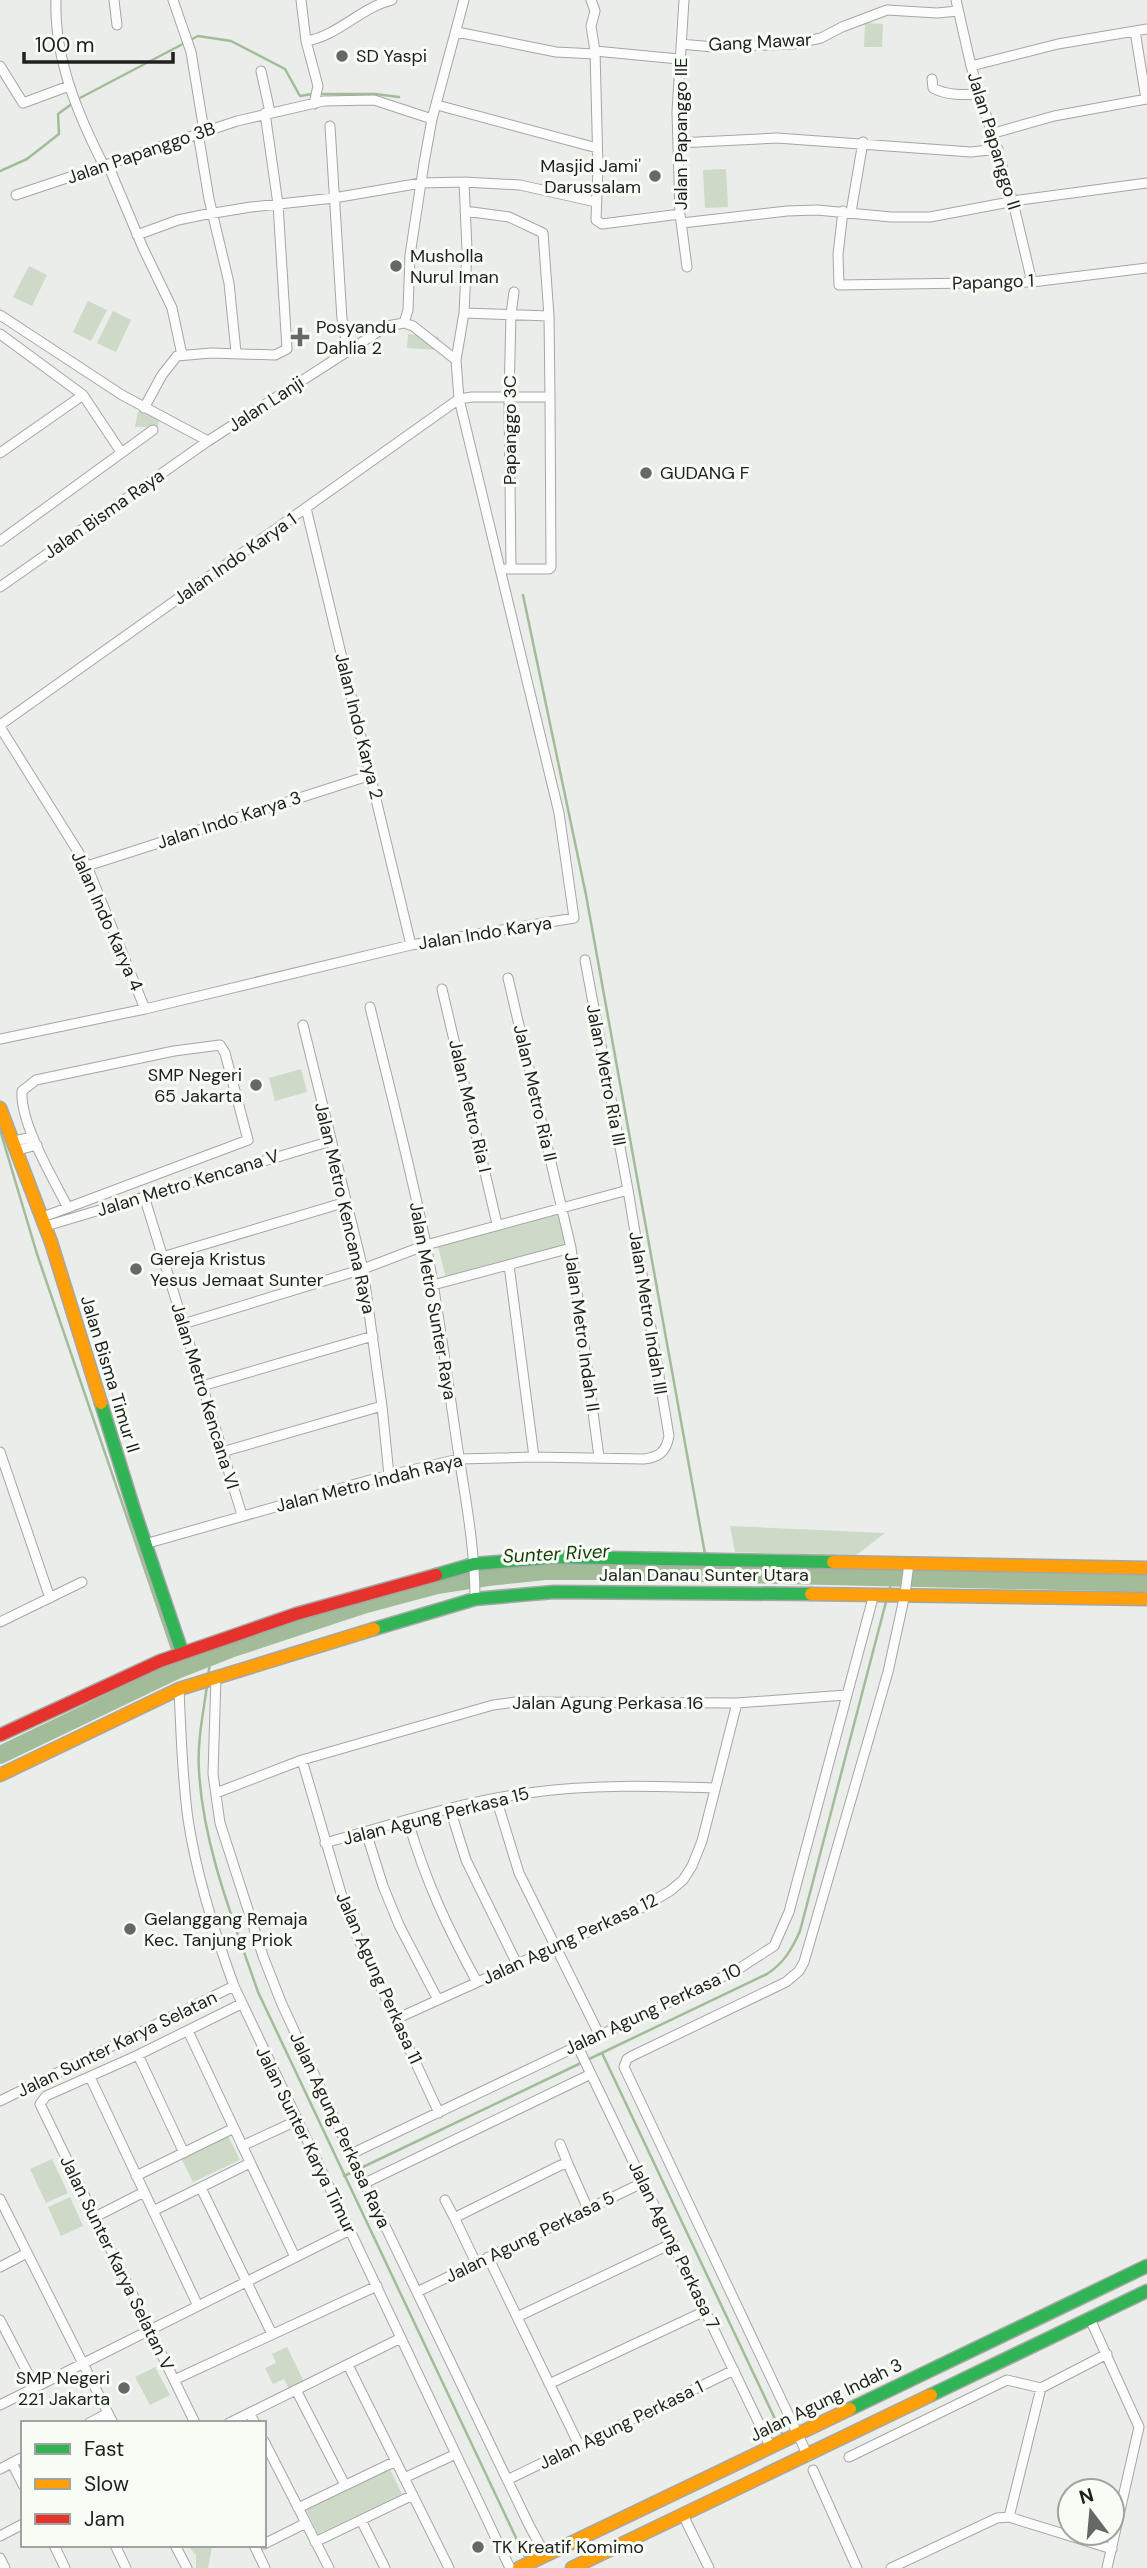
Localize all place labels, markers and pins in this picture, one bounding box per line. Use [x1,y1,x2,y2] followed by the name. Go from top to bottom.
[356,44,427,68] place label: SD Yaspi
[334,48,350,64] marker: SD Yaspi
[540,154,641,199] place label: Masjid Jami' Darussalam
[647,168,663,184] marker: Masjid Jami' Darussalam
[410,244,499,289] place label: Musholla Nurul Iman
[388,258,404,274] marker: Musholla Nurul Iman
[316,315,396,360] place label: Posyandu Dahlia 2
[290,327,310,347] marker: Posyandu Dahlia 2
[660,461,750,485] place label: GUDANG F
[638,465,654,481] marker: GUDANG F
[148,1063,242,1108] place label: SMP Negeri 65 Jakarta
[248,1077,264,1093] marker: SMP Negeri 65 Jakarta
[150,1247,324,1292] place label: Gereja Kristus Yesus Jemaat Sunter
[128,1261,144,1277] marker: Gereja Kristus Yesus Jemaat Sunter
[144,1907,307,1952] place label: Gelanggang Remaja Kec. Tanjung Priok
[122,1921,138,1937] marker: Gelanggang Remaja Kec. Tanjung Priok
[16,2366,110,2411] place label: SMP Negeri 221 Jakarta
[116,2380,132,2396] marker: SMP Negeri 221 Jakarta
[492,2535,644,2559] place label: TK Kreatif Komimo
[470,2539,486,2555] marker: TK Kreatif Komimo

